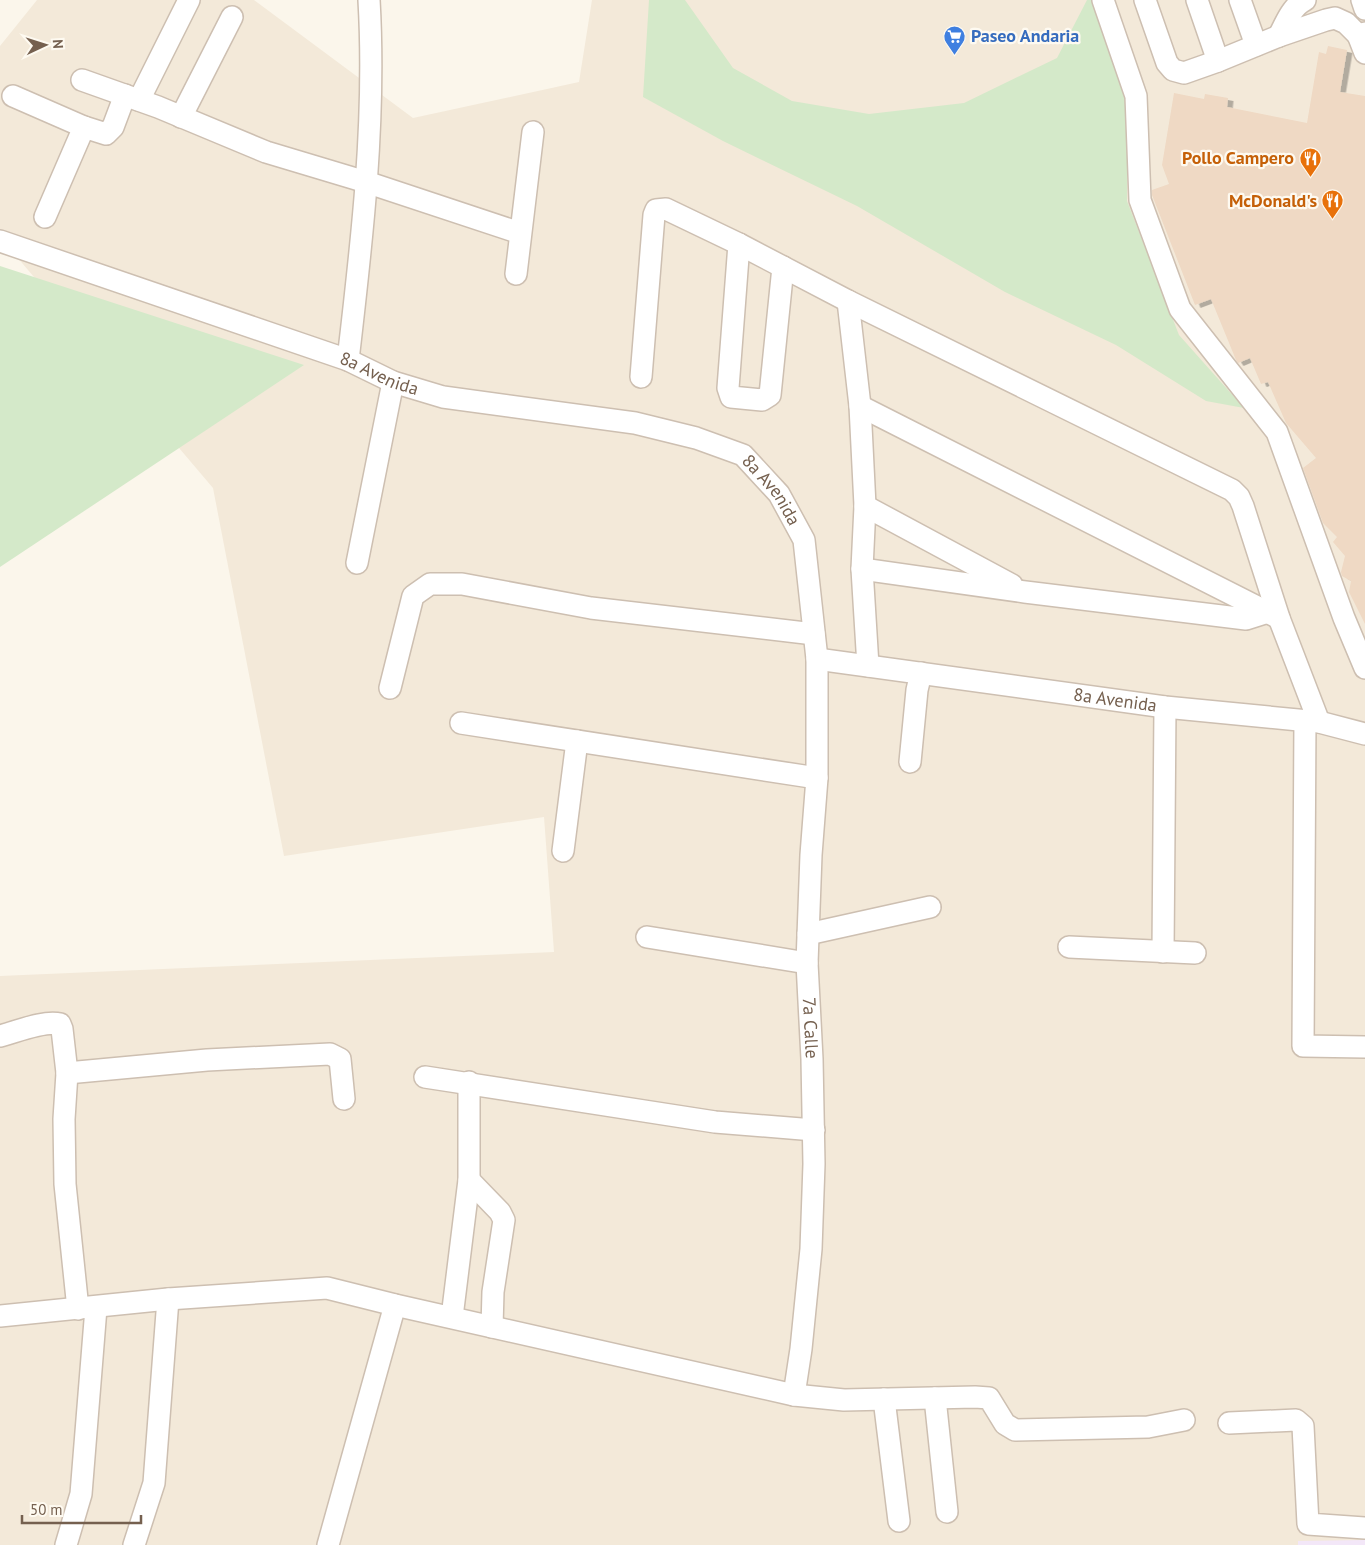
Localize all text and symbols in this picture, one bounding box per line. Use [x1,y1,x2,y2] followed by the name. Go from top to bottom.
[20,20,70,70] north arrow
[943,24,967,55] supermarket icon: Paseo Andaria
[971,24,1079,47] place label: Paseo Andaria
[49,39,67,49] text: N
[1182,146,1294,169] place label: Pollo Campero
[1298,146,1322,177] restaurant icon: Pollo Campero
[1229,189,1317,212] place label: McDonald's
[1321,189,1345,220] restaurant icon: McDonald's
[337,346,421,400] street label: 8a Avenida
[737,449,806,529] street label: 8a Avenida
[1072,683,1158,717] street label: 8a Avenida
[798,997,824,1059] street label: 7a Calle
[22,1492,141,1524] scale bar
[30,1500,63,1519] text: 50 m

